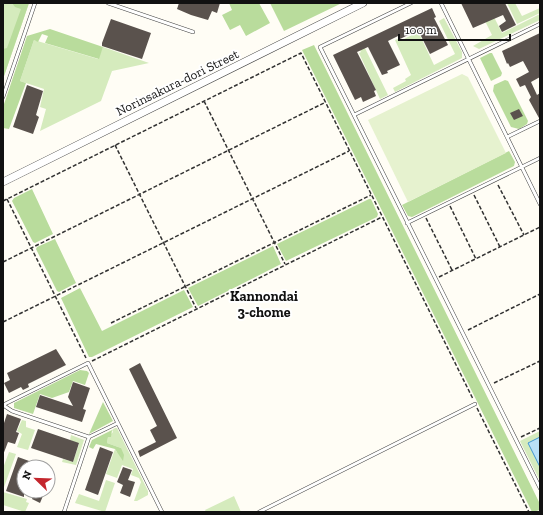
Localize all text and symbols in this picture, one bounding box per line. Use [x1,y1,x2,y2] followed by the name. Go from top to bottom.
[399,16,510,42] scale bar
[405,23,437,37] text: 100 m
[113,46,241,119] street label: Norinsakura-dori Street
[230,288,298,321] district label: Kannondai 3-chome
[16,459,56,499] north arrow
[20,468,35,482] text: N

